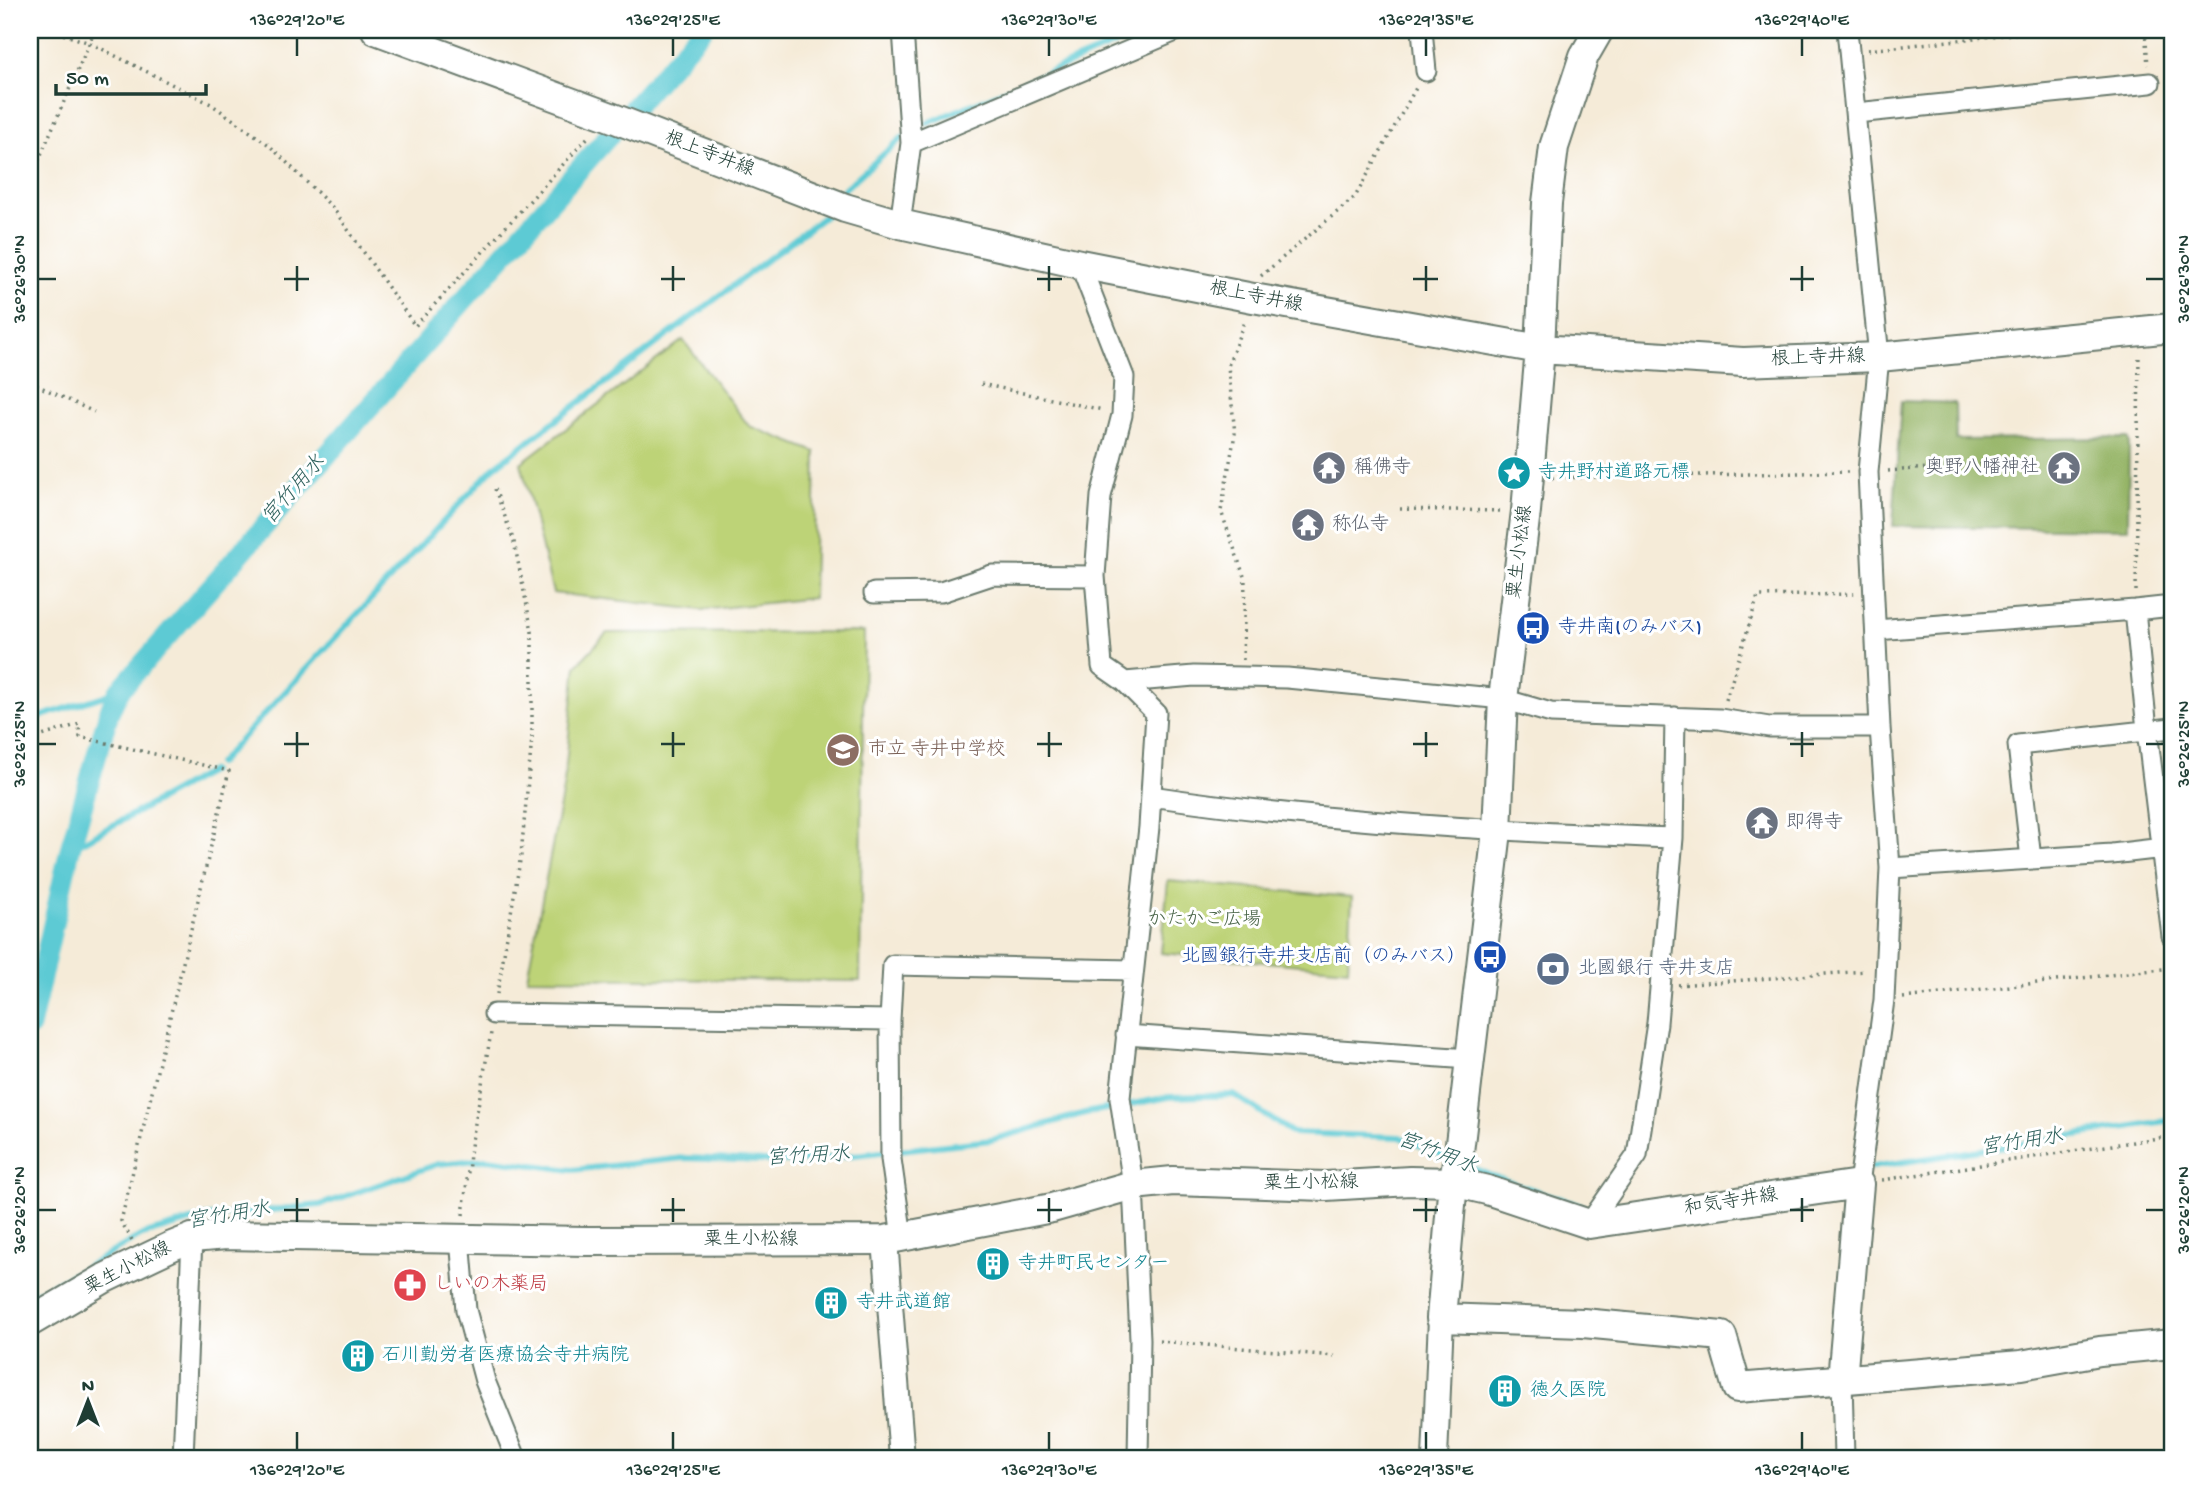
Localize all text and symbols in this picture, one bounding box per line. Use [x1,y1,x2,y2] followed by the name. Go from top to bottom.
[249,11,345,32] text: 136°29'20"E
[625,11,720,32] text: 136°29'25"E
[1001,11,1097,32] text: 136°29'30"E
[1378,11,1474,32] text: 136°29'35"E
[1754,11,1850,32] text: 136°29'40"E
[56,52,206,96] scale bar
[66,68,109,93] text: 50 m
[661,126,758,183] street label: 根上寺井線
[11,235,32,324] text: 36°26'30"N
[2175,235,2196,324] text: 36°26'30"N
[1207,277,1305,318] street label: 根上寺井線
[1770,345,1866,372] street label: 根上寺井線
[1310,449,1348,487] temple icon: 稱佛寺
[2045,449,2083,487] temple icon: 奥野八幡神社
[257,450,332,531] water label: 宮竹用水
[1495,454,1533,492] place icon: 寺井野村道路元標
[1354,456,1411,480] place label: 稱佛寺
[1925,456,2039,480] place label: 奥野八幡神社
[1538,461,1690,485] place label: 寺井野村道路元標
[1503,503,1538,601] street label: 粟生小松線
[1289,506,1327,544] temple icon: 称仏寺
[1332,513,1389,537] place label: 称仏寺
[1514,609,1552,647] bus stop icon: 寺井南(のみバス)
[1558,616,1702,640] place label: 寺井南(のみバス)
[11,701,32,788] text: 36°26'25"N
[2175,701,2196,788] text: 36°26'25"N
[824,731,862,769] school or university icon: 市立 寺井中学校
[868,738,1006,762] place label: 市立 寺井中学校
[1743,804,1781,842] temple icon: 即得寺
[1786,811,1843,835] place label: 即得寺
[1147,908,1261,932] park label: かたかご広場
[1471,938,1509,976] bus stop icon: 北國銀行寺井支店前（のみバス）
[1181,945,1466,969] place label: 北國銀行寺井支店前（のみバス）
[1534,950,1572,988] bank icon: 北國銀行 寺井支店
[1578,957,1735,981] place label: 北國銀行 寺井支店
[1978,1124,2065,1163] water label: 宮竹用水
[1393,1127,1481,1182] water label: 宮竹用水
[765,1142,851,1173] water label: 宮竹用水
[11,1166,32,1255] text: 36°26'20"N
[2175,1166,2196,1255] text: 36°26'20"N
[1263,1171,1359,1196] street label: 粟生小松線
[1682,1183,1780,1222] street label: 和気寺井線
[185,1197,272,1236] water label: 宮竹用水
[703,1228,799,1252] street label: 粟生小松線
[80,1236,176,1301] street label: 粟生小松線
[974,1245,1012,1283] building icon: 寺井町民センター
[1018,1252,1169,1276] place label: 寺井町民センター
[391,1266,429,1304] pharmacy icon: しいの木薬局
[434,1273,548,1297] place label: しいの木薬局
[812,1284,850,1322] building icon: 寺井武道館
[856,1291,951,1315] place label: 寺井武道館
[339,1337,377,1375] building icon: 石川勤労者医療協会寺井病院
[382,1344,629,1368] place label: 石川勤労者医療協会寺井病院
[52,1366,122,1436] north arrow
[1486,1372,1524,1410] building icon: 徳久医院
[82,1376,94,1399] text: N
[1530,1379,1606,1403] place label: 徳久医院
[249,1461,345,1482] text: 136°29'20"E
[625,1461,720,1482] text: 136°29'25"E
[1001,1461,1097,1482] text: 136°29'30"E
[1378,1461,1474,1482] text: 136°29'35"E
[1754,1461,1850,1482] text: 136°29'40"E

